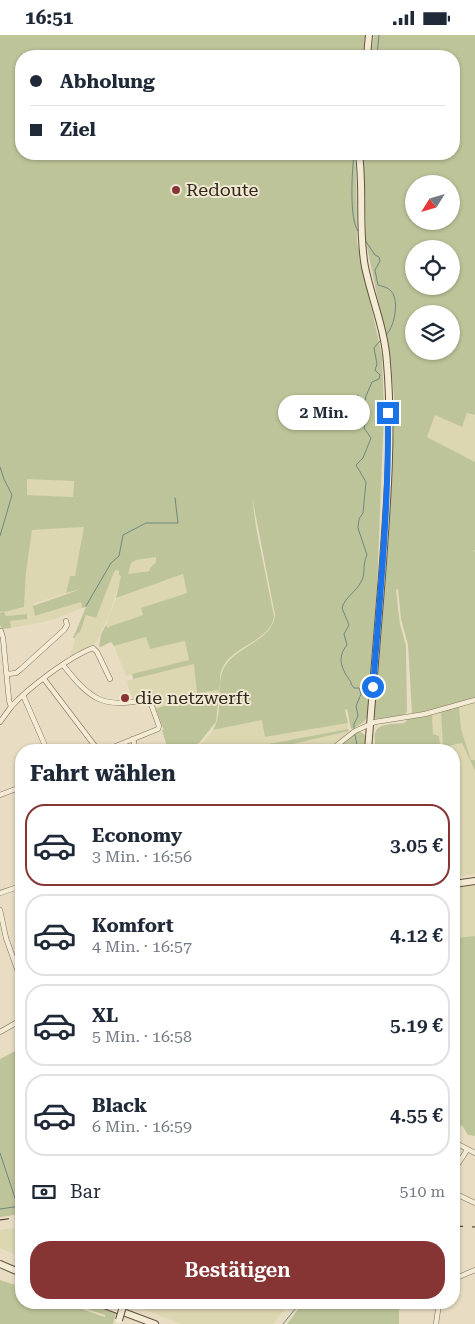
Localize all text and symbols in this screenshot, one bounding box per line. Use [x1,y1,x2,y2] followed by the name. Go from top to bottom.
[25,6,74,29] text: 16:51
[60,70,155,93] text: Abholung
[60,118,96,141] text: Ziel
[405,175,460,230] north arrow
[405,175,460,360] map controls
[186,179,259,200] place label: Redoute
[170,184,182,196] marker: Redoute
[405,240,460,295] button: locate
[405,305,460,360] button: layers
[278,395,370,431] callout: 2 Min.
[377,402,399,424] route end
[300,403,348,422] text: 2 Min.
[362,676,384,698] route start
[135,687,250,708] place label: die netzwerft
[119,692,131,704] marker: die netzwerft
[30,761,176,786] text: Fahrt wählen
[32,823,77,868] icon: car
[92,824,182,847] text: Economy
[390,834,443,857] text: 3.05 €
[92,847,192,866] text: 3 Min. · 16:56
[32,913,77,958] icon: car
[92,914,174,937] text: Komfort
[390,924,443,947] text: 4.12 €
[92,937,192,956] text: 4 Min. · 16:57
[32,1003,77,1048] icon: car
[92,1004,118,1027] text: XL
[390,1014,443,1037] text: 5.19 €
[92,1027,192,1046] text: 5 Min. · 16:58
[32,1093,77,1138] icon: car
[92,1094,147,1117] text: Black
[390,1104,443,1127] text: 4.55 €
[92,1117,192,1136] text: 6 Min. · 16:59
[30,1178,58,1206] icon: cash
[70,1180,101,1203] text: Bar
[399,1182,445,1201] text: 510 m
[30,1241,445,1299] button: Bestätigen

